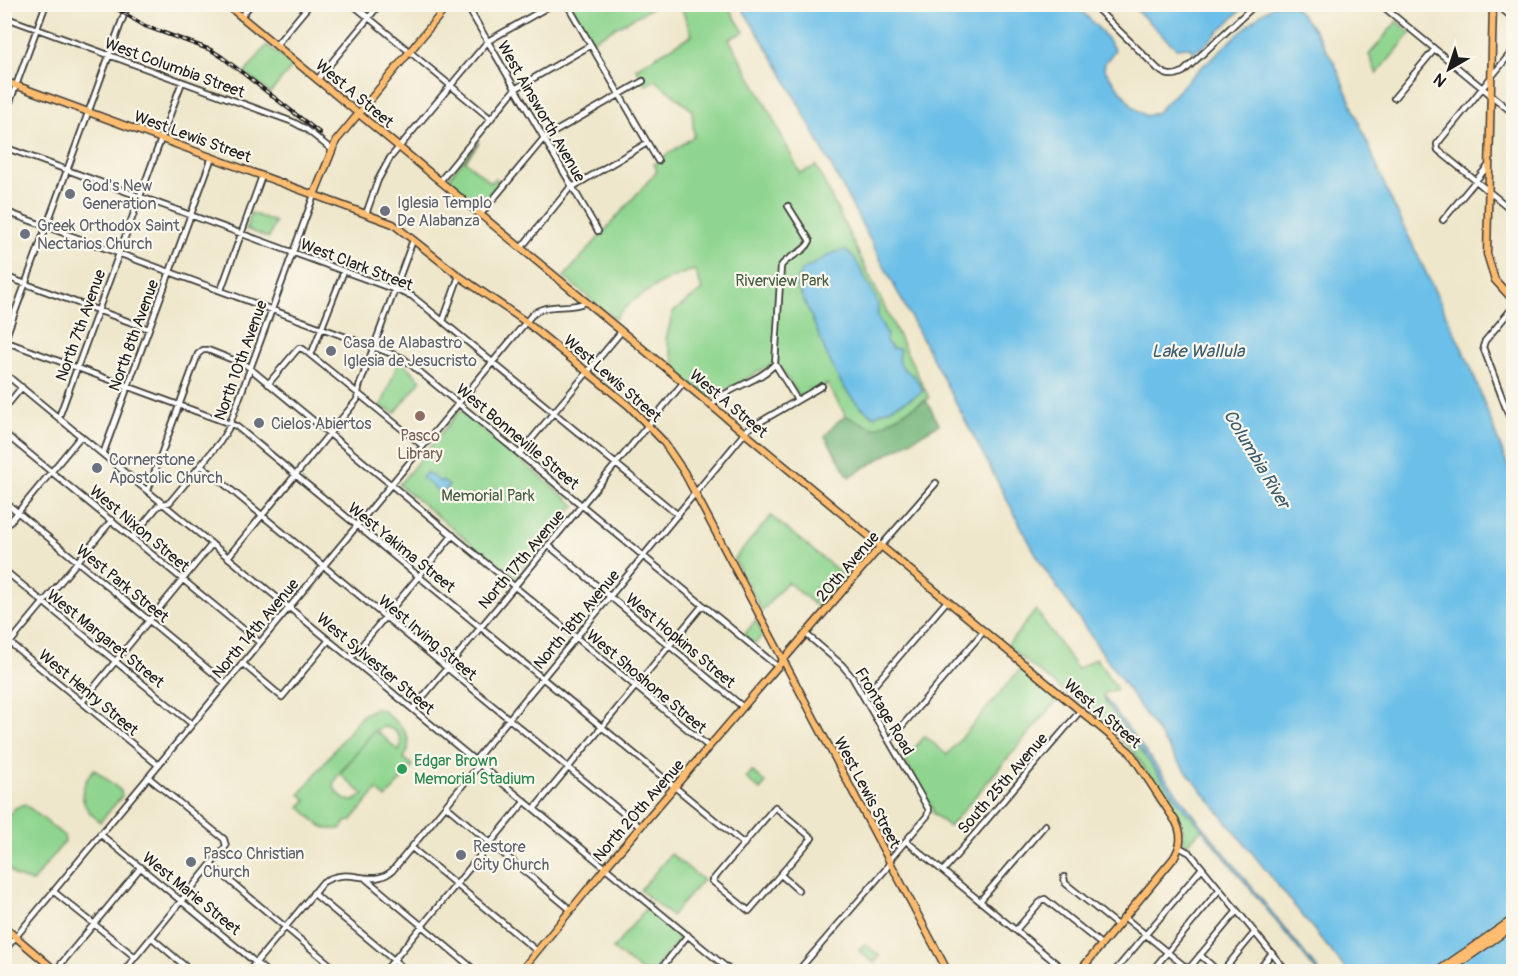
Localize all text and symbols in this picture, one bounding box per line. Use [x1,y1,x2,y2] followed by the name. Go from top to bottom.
[102,33,248,103] street label: West Columbia Street
[493,38,590,186] street label: West Ainsworth Avenue
[1419,39,1479,99] north arrow
[311,55,398,133] street label: West A Street
[1430,69,1451,91] text: N
[131,106,254,168] street label: West Lewis Street
[82,176,157,214] place label: God's New Generation
[63,187,77,201] marker: God's New Generation
[397,193,492,231] place label: Iglesia Templo De Alabanza
[378,204,392,218] marker: Iglesia Templo De Alabanza
[37,216,180,254] place label: Greek Orthodox Saint Nectarios Church
[18,227,32,241] marker: Greek Orthodox Saint Nectarios Church
[298,234,416,296] street label: West Clark Street
[51,267,110,384] street label: North 7th Avenue
[735,271,829,291] park label: Riverview Park
[104,277,163,394] street label: North 8th Avenue
[210,297,272,423] street label: North 10th Avenue
[559,331,666,427] street label: West Lewis Street
[343,333,477,371] place label: Casa de Alabastro Iglesia de Jesucristo
[1152,340,1246,363] water label: Lake Wallula
[324,344,338,358] marker: Casa de Alabastro Iglesia de Jesucristo
[685,365,772,443] street label: West A Street
[452,379,583,494] street label: West Bonneville Street
[1218,406,1296,515] water label: Columbia River
[413,409,427,423] marker: Pasco Library
[271,414,372,434] place label: Cielos Abiertos
[252,416,266,430] marker: Cielos Abiertos
[397,426,443,464] place label: Pasco Library
[109,450,223,488] place label: Cornerstone Apostolic Church
[90,461,104,475] marker: Cornerstone Apostolic Church
[85,481,194,577] street label: West Nixon Street
[441,486,535,506] park label: Memorial Park
[344,498,460,598] street label: West Yakima Street
[474,506,569,614] street label: North 17th Avenue
[812,527,884,606] street label: 20th Avenue
[72,540,173,628] street label: West Park Street
[529,566,624,673] street label: North 18th Avenue
[208,574,304,683] street label: North 14th Avenue
[43,585,169,693] street label: West Margaret Street
[621,589,740,693] street label: West Hopkins Street
[374,591,481,685] street label: West Irving Street
[312,609,439,719] street label: West Sylvester Street
[582,626,711,738] street label: West Shoshone Street
[34,645,143,741] street label: West Henry Street
[850,664,918,759] street label: Frontage Road
[1060,675,1145,753] street label: West A Street
[953,729,1052,838] street label: South 25th Avenue
[829,733,905,852] street label: West Lewis Street
[414,751,535,789] place label: Edgar Brown Memorial Stadium
[589,755,689,866] street label: North 20th Avenue
[395,762,409,776] marker: Edgar Brown Memorial Stadium
[473,837,549,875] place label: Restore City Church
[203,844,304,882] place label: Pasco Christian Church
[138,848,245,940] street label: West Marie Street
[454,848,468,862] marker: Restore City Church
[184,855,198,869] marker: Pasco Christian Church

